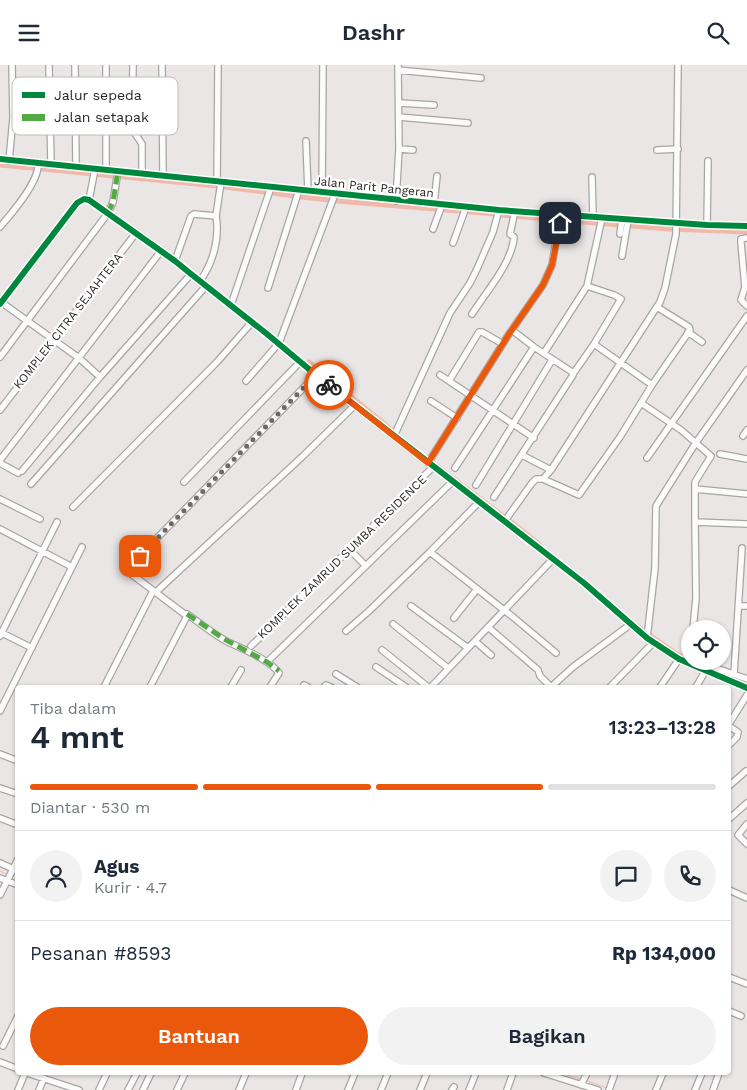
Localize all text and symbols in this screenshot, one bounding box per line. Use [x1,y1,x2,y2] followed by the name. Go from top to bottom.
[15,19,43,47] icon: menu
[704,19,732,47] icon: search
[342,20,405,45] text: Dashr
[12,77,178,135] legend
[54,87,142,103] text: Jalur sepeda
[54,109,149,125] text: Jalan setapak
[313,174,435,200] street label: Jalan Parit Pangeran
[539,202,581,244] pin
[546,209,574,237] icon: home
[11,250,125,392] street label: KOMPLEK CITRA SEJAHTERA
[304,360,354,410] courier
[315,371,343,399] icon: bike
[255,472,430,642] street label: KOMPLEK ZAMRUD SUMBA RESIDENCE
[119,535,161,577] pin
[126,542,154,570] icon: bag
[681,620,731,670] map controls
[681,620,731,670] button: locate
[30,699,116,718] text: Tiba dalam
[609,716,716,739] text: 13:23–13:28
[30,718,124,756] text: 4 mnt
[30,798,150,817] text: Diantar · 530 m
[30,850,82,902] button: person
[600,850,652,902] button: chat
[664,850,716,902] button: phone
[94,855,139,878] text: Agus
[94,878,167,897] text: Kurir · 4.7
[30,942,171,965] text: Pesanan #8593
[612,942,716,965] text: Rp 134,000
[30,1007,368,1065] button: Bantuan
[378,1007,716,1065] button: Bagikan

